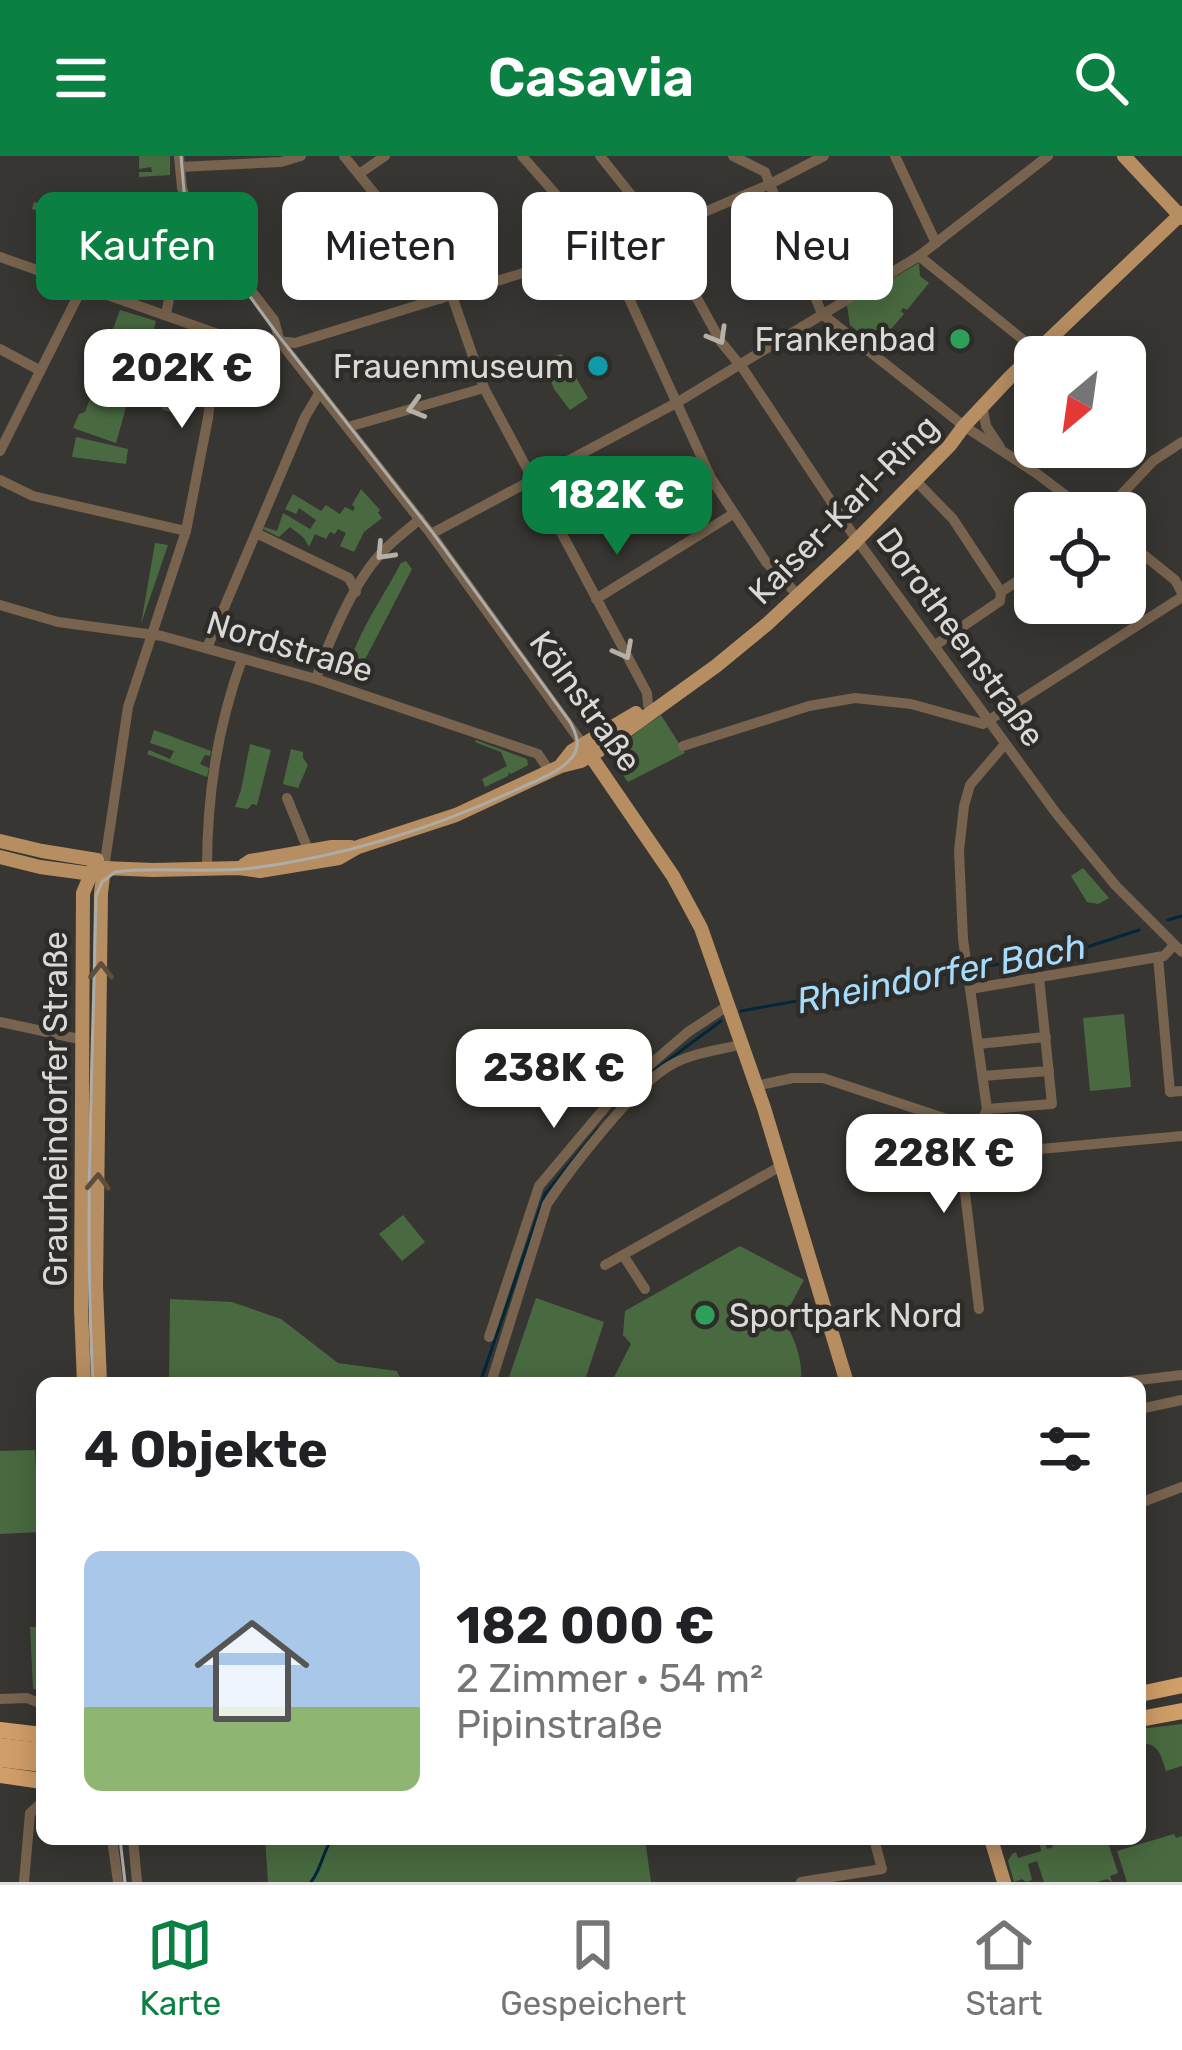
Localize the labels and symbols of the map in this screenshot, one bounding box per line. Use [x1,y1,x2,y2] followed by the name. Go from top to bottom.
[755,320,936,359] place label: Frankenbad
[704,323,727,345] one-way arrow
[947,326,973,352] marker: Frankenbad
[84,329,280,431] pin: 202K €
[1014,336,1146,468] north arrow
[333,347,574,386] place label: Frauenmuseum
[585,353,611,379] marker: Frauenmuseum
[406,394,427,419] one-way arrow
[741,407,946,612] street label: Kaiser-Karl-Ring
[519,456,715,558] pin: 182K €
[868,520,1053,754] street label: Dorotheenstraße
[377,539,398,560] one-way arrow
[202,603,378,690] street label: Nordstraße
[522,624,650,779] street label: Kölnstraße
[610,638,633,659] one-way arrow
[792,924,1090,1023] water label: Rheindorfer Bach
[36,931,75,1287] street label: Graurheindorfer Straße
[88,961,114,980] one-way arrow
[456,1029,652,1131] pin: 238K €
[846,1114,1042,1216] pin: 228K €
[85,1172,111,1191] one-way arrow
[729,1296,963,1335] place label: Sportpark Nord
[692,1302,718,1328] marker: Sportpark Nord

